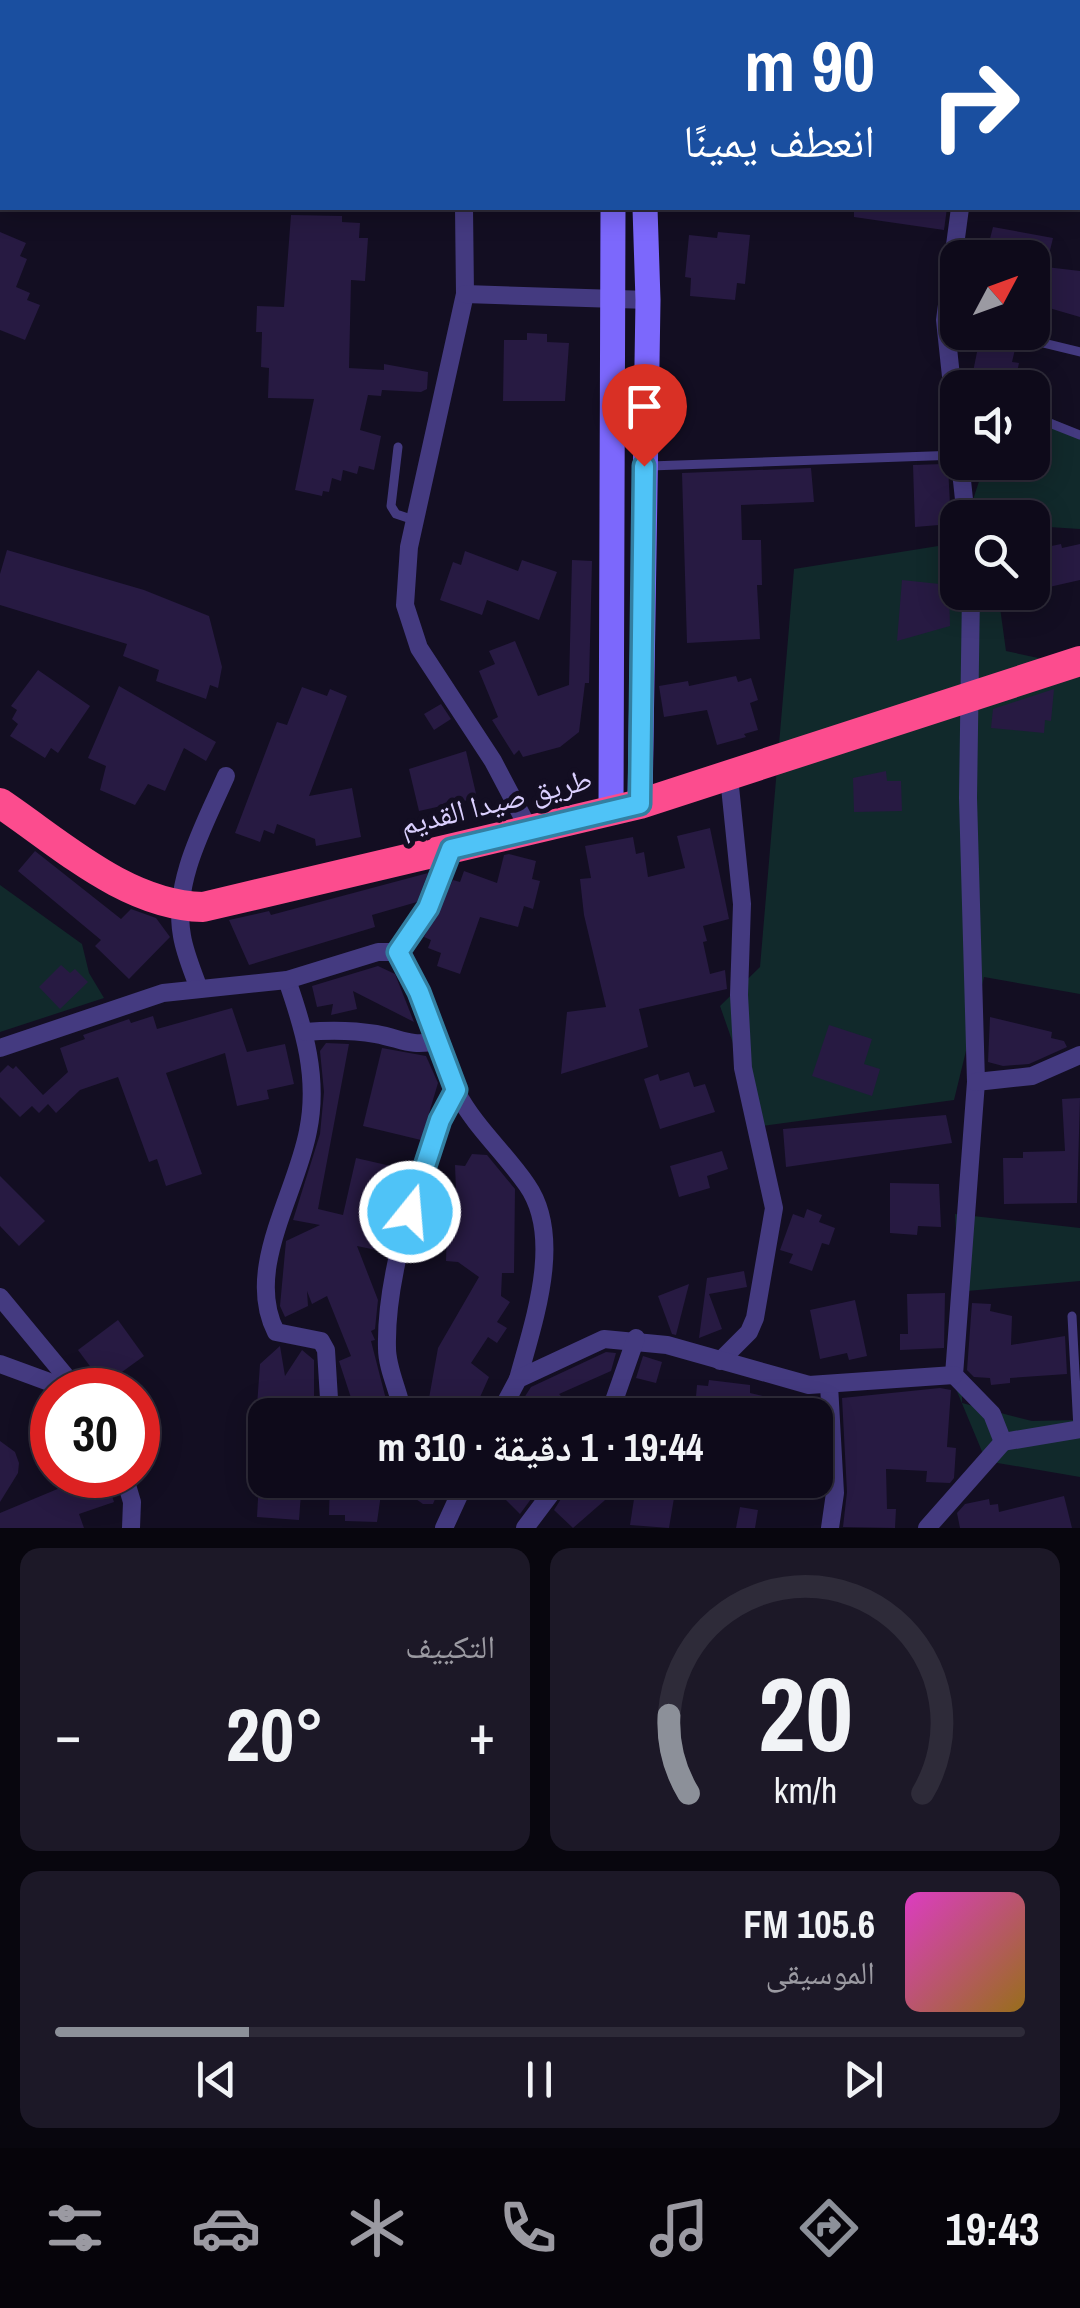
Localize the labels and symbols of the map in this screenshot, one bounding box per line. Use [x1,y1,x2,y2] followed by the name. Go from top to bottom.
[940,240,1050,350] north arrow
[602,364,687,467] pin
[396,758,596,845] street label: طريق صيدا القديم
[358,1160,462,1264] position arrow
[30,1368,160,1498] speed limit sign: 30

